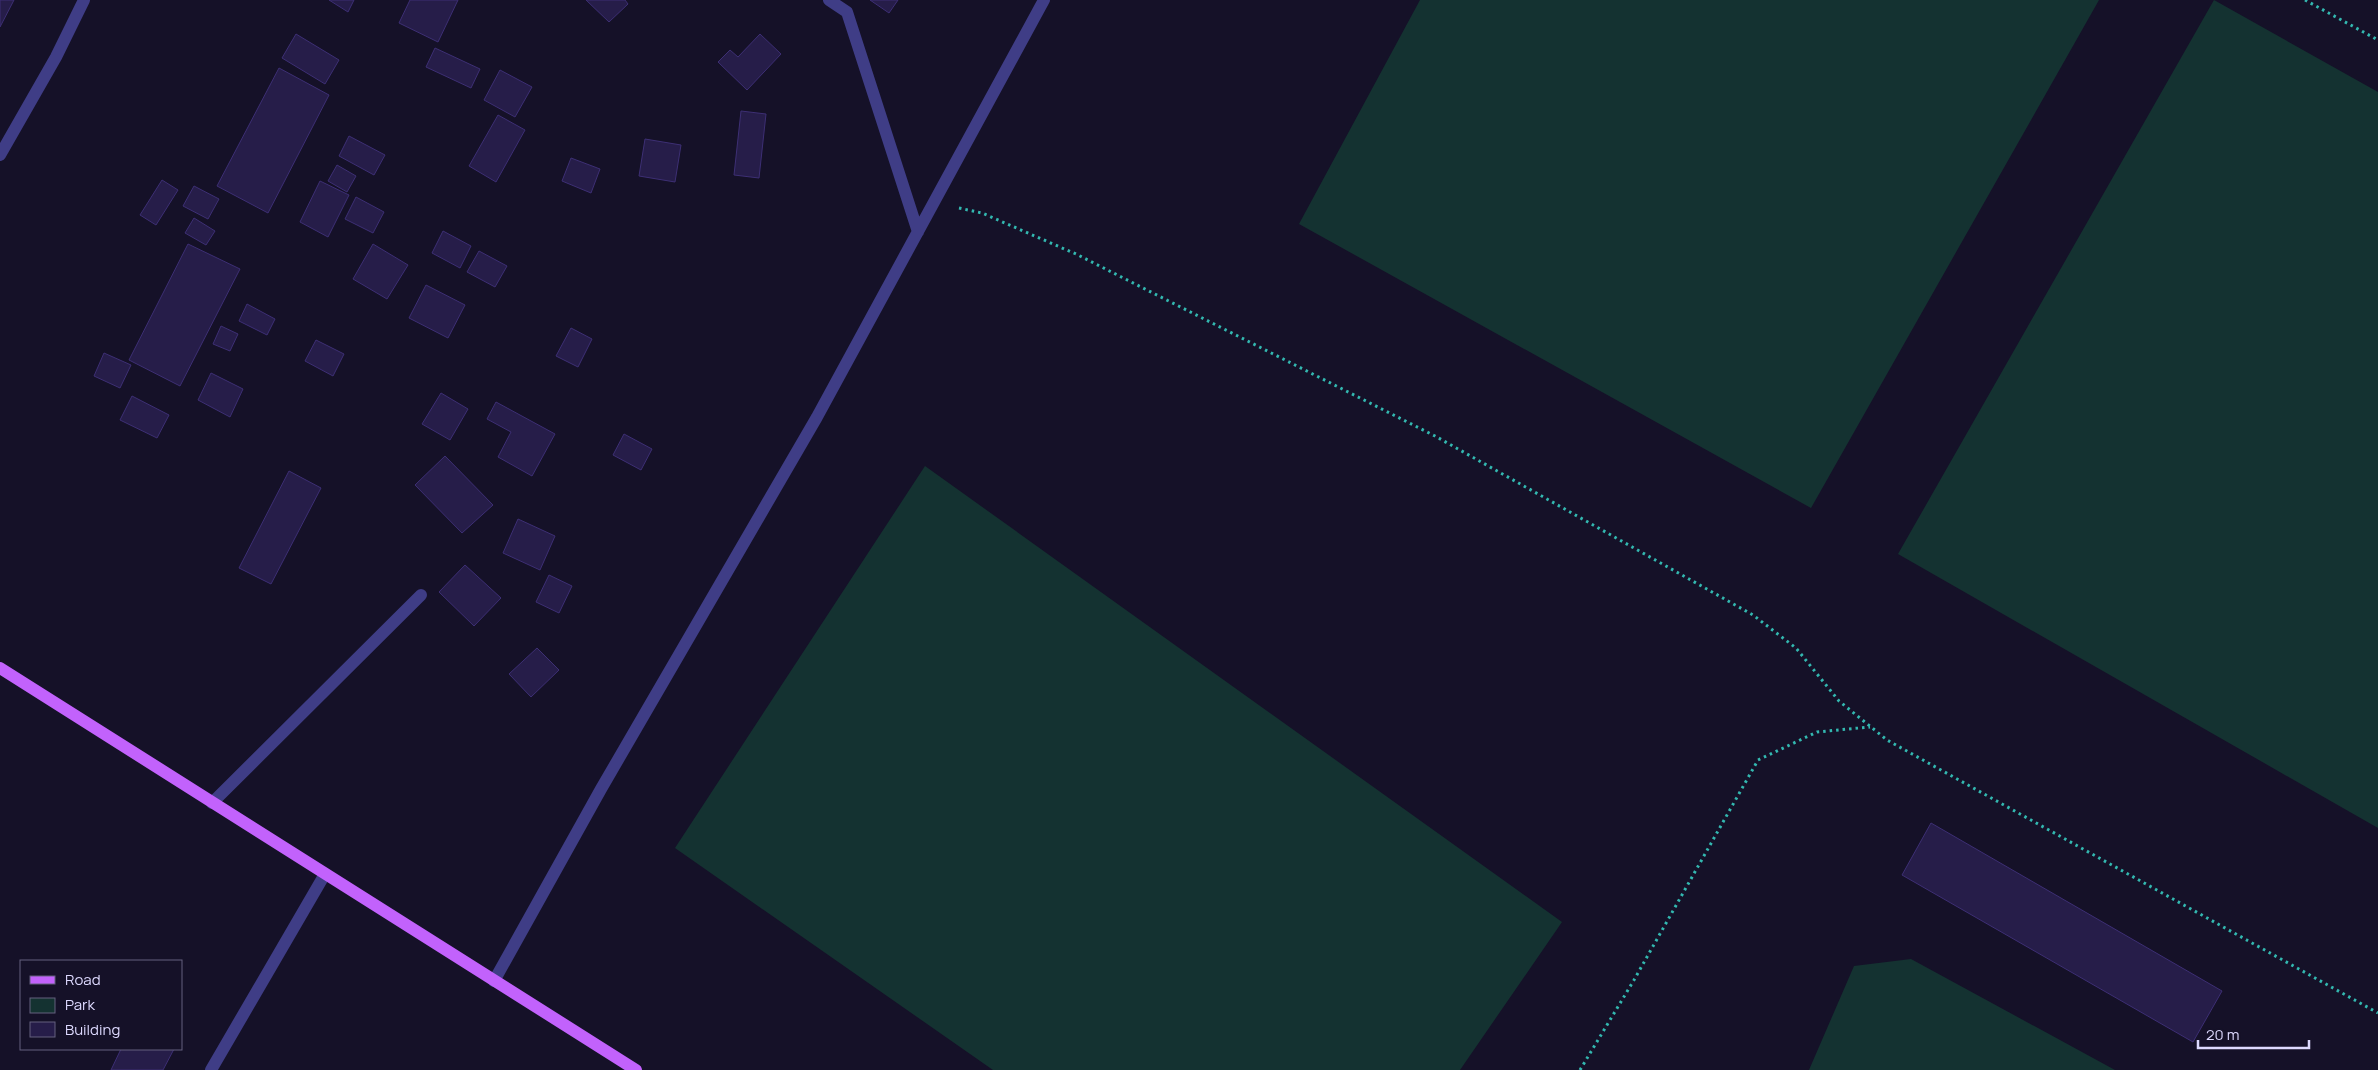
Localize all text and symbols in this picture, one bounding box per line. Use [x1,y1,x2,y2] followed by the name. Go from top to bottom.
[20,960,182,1050] legend
[65,969,101,990] text: Road
[65,994,95,1015] text: Park
[2198,1018,2309,1050] scale bar
[65,1019,120,1040] text: Building
[2206,1024,2239,1045] text: 20 m

